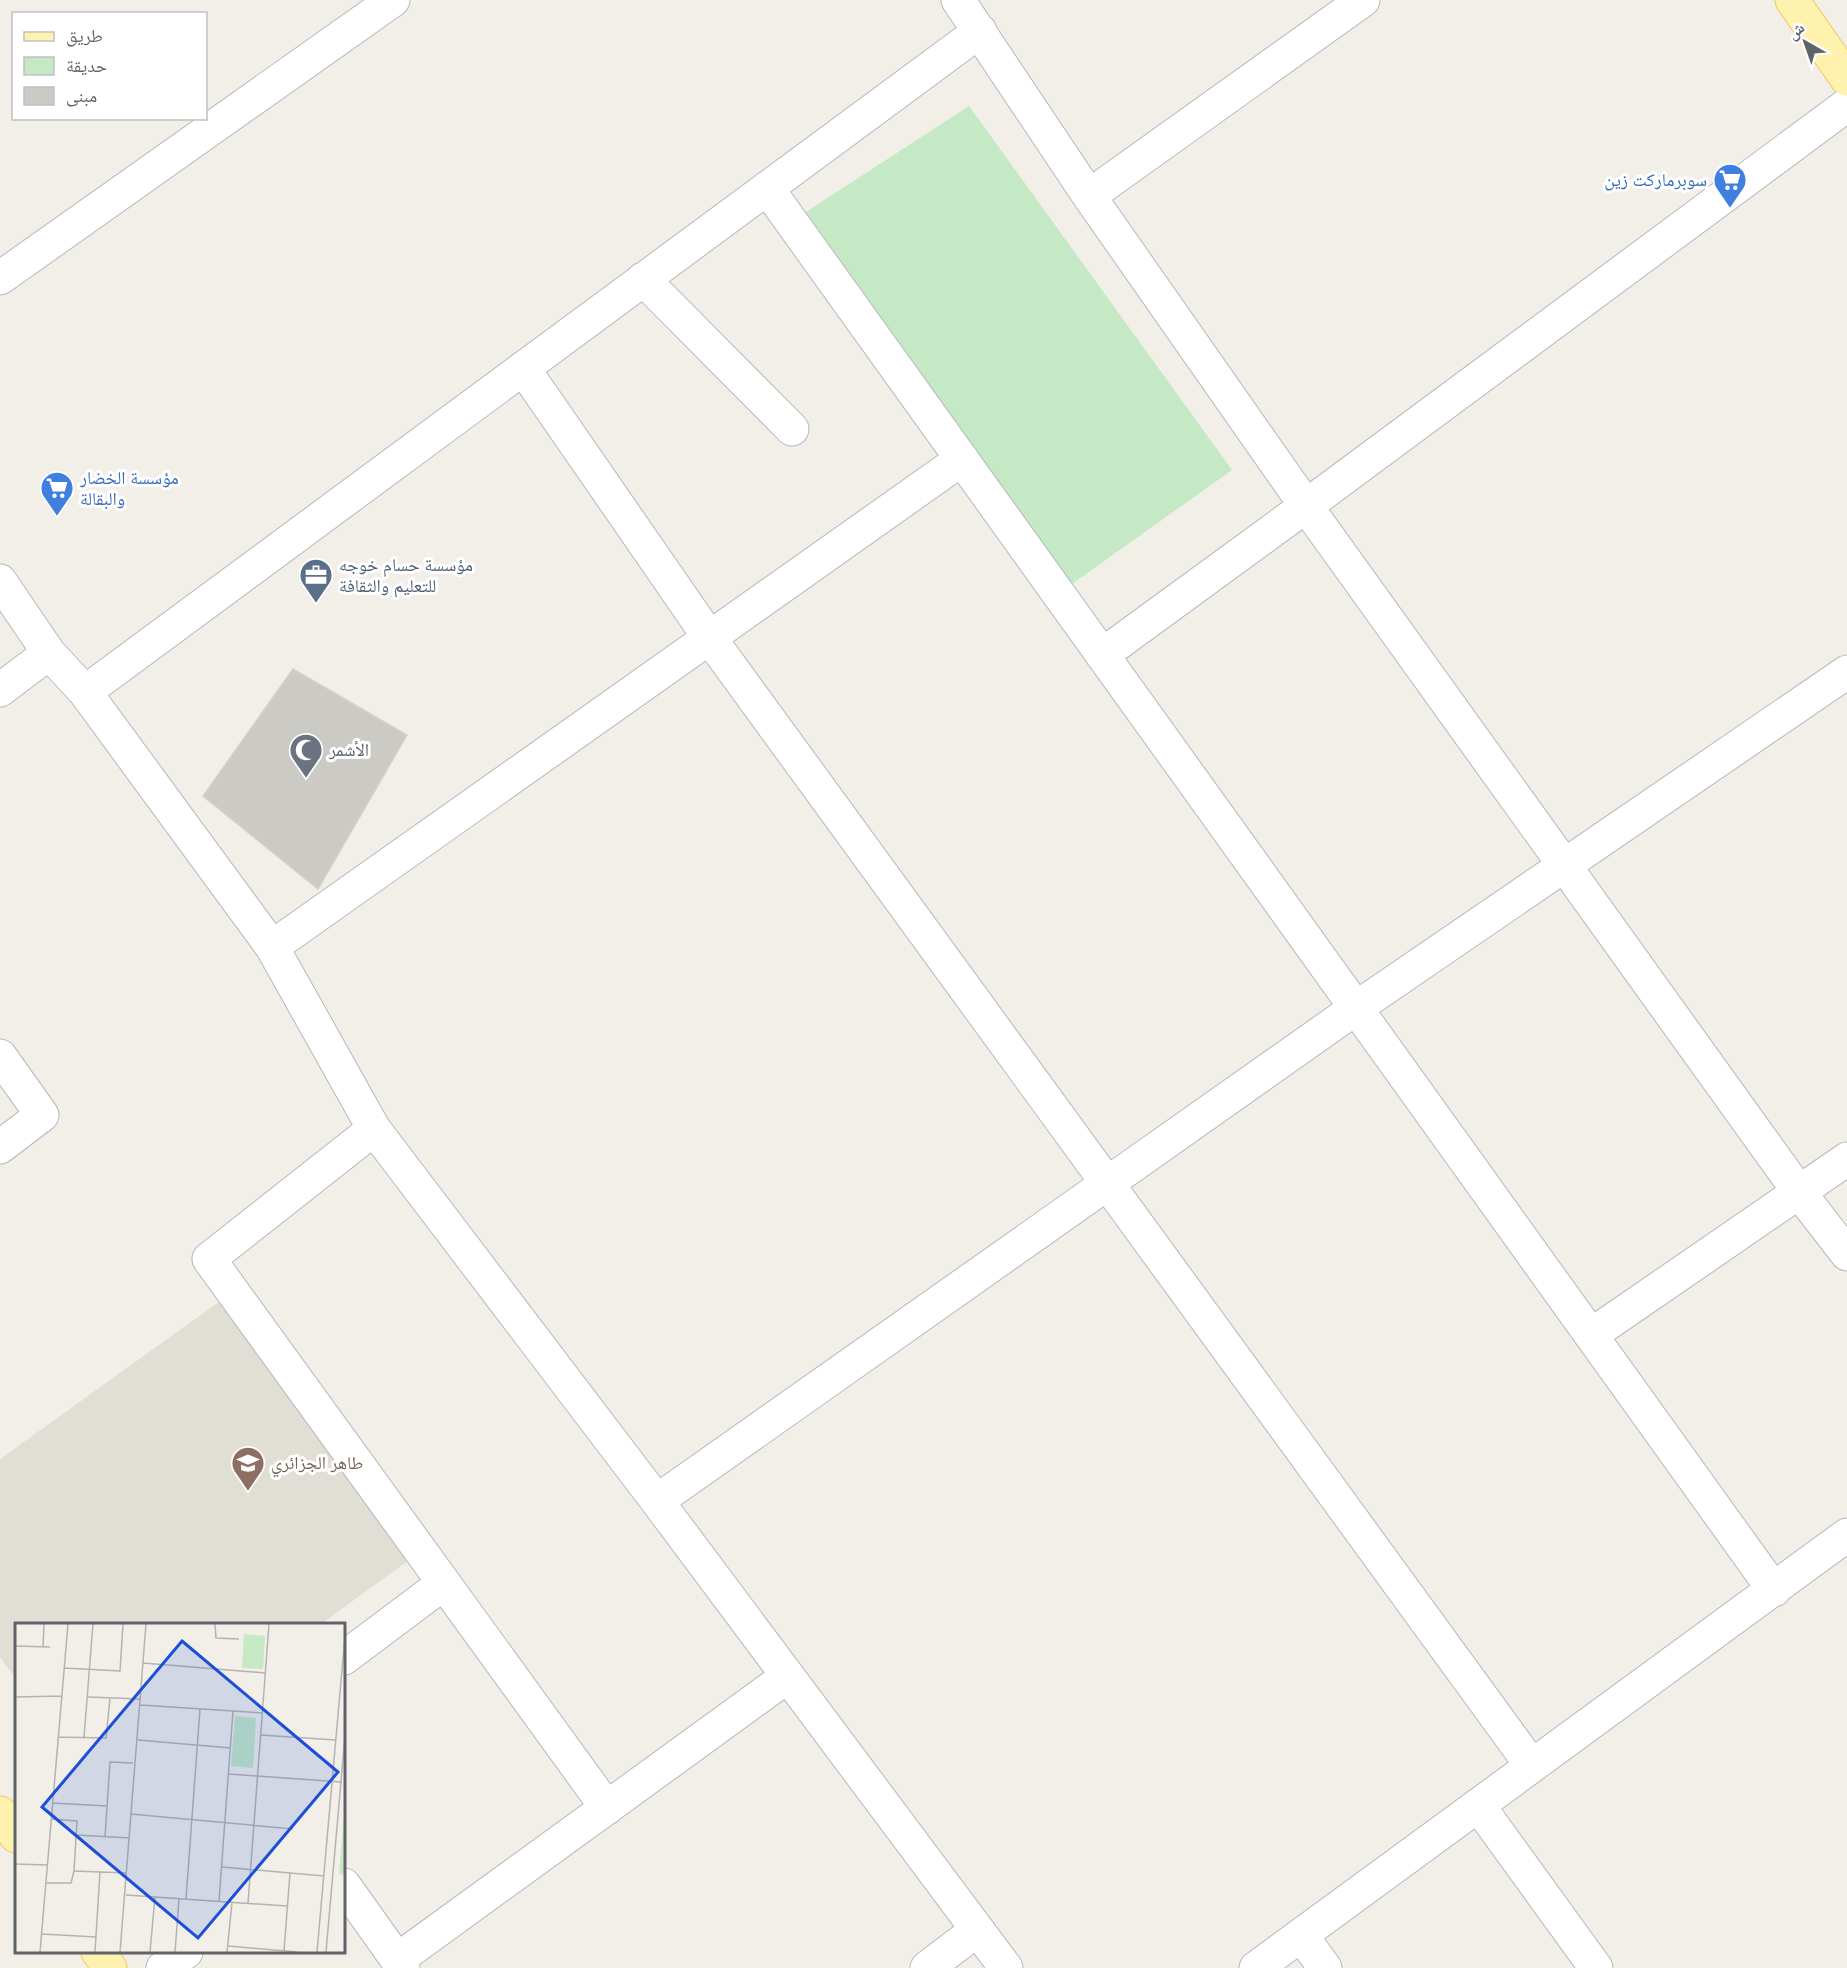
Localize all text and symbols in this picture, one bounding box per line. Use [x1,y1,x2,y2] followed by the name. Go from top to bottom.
[12,12,207,120] legend
[1775,12,1835,72] north arrow
[1782,17,1810,45] text: ش
[66,24,103,48] text: طريق
[66,54,107,78] text: حديقة
[66,84,97,108] text: مبنى
[1712,162,1748,209] supermarket icon: سوبرماركت زين
[1604,168,1707,192] place label: سوبرماركت زين
[79,466,179,511] place label: مؤسسة الخضار والبقالة
[39,470,75,517] supermarket icon: مؤسسة الخضار والبقالة
[339,553,473,598] place label: مؤسسة حسام خوجه للتعليم والثقافة
[298,557,334,604] office icon: مؤسسة حسام خوجه للتعليم والثقافة
[288,732,324,779] mosque icon: الأشمر
[328,738,369,762] place label: الأشمر
[230,1445,266,1492] school or university icon: طاهر الجزائري
[271,1451,363,1478] place label: طاهر الجزائري
[15,1623,345,1953] inset map

